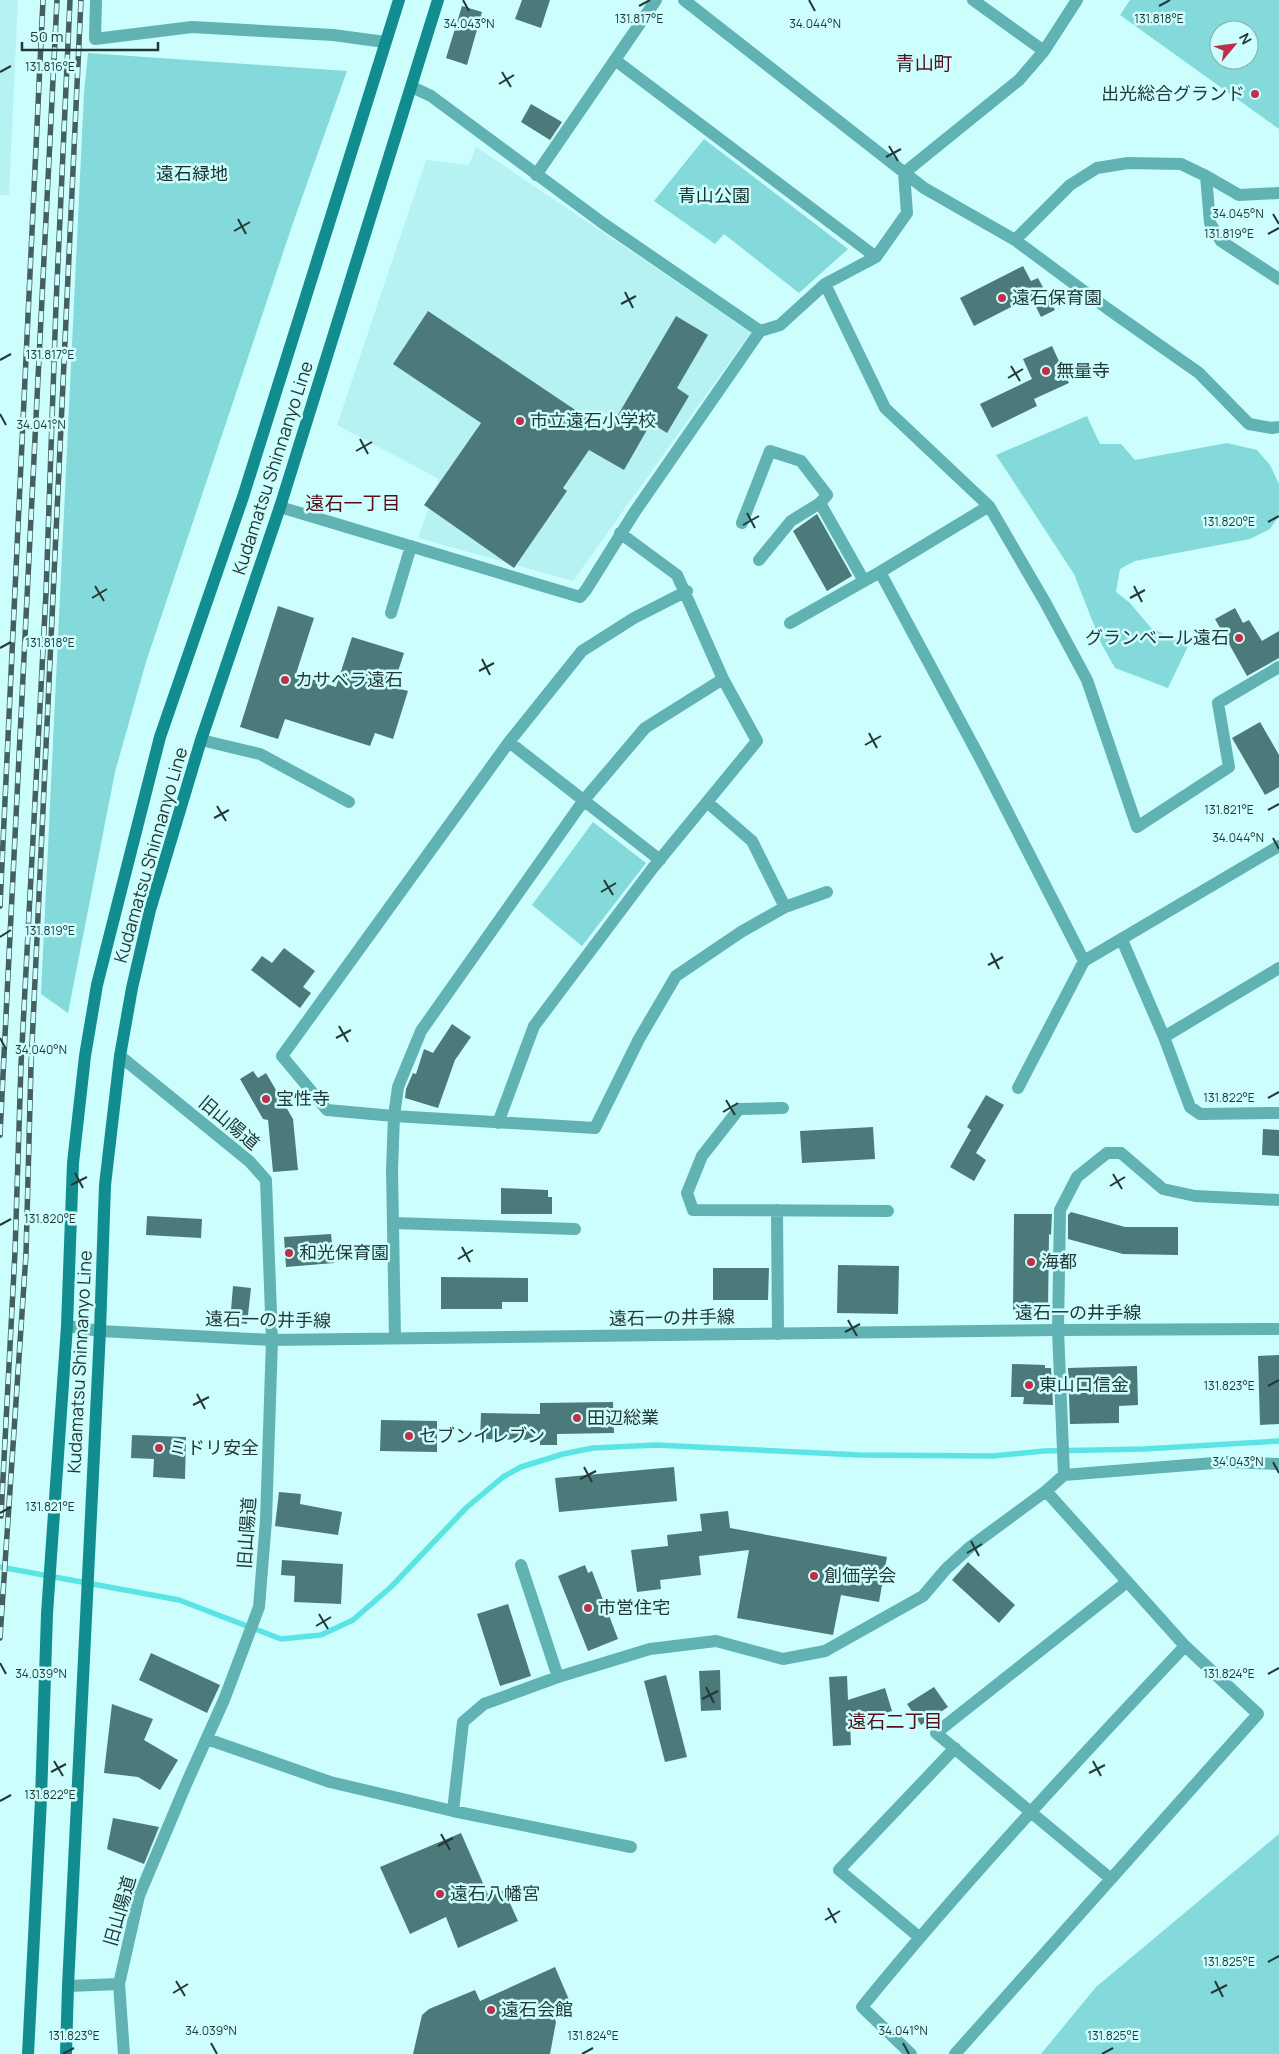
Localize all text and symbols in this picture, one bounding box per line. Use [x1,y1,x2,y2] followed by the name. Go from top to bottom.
[615,10,663,27] text: 131.817°E
[1134,10,1184,27] text: 131.818°E
[443,15,495,32] text: 34.043°N
[789,15,841,32] text: 34.044°N
[22,20,159,52] scale bar
[1209,20,1259,70] north arrow
[30,26,64,47] text: 50 m
[1235,29,1257,47] text: N
[895,50,953,76] district label: 青山町
[25,58,75,75] text: 131.816°E
[1101,81,1245,105] place label: 出光総合グランド
[1249,88,1261,100] marker: 出光総合グランド
[156,161,228,185] park label: 遠石緑地
[678,183,750,207] park label: 青山公園
[1212,205,1264,222] text: 34.045°N
[1204,225,1254,242] text: 131.819°E
[1012,285,1102,309] place label: 遠石保育園
[996,292,1008,304] marker: 遠石保育園
[26,346,74,363] text: 131.817°E
[226,358,318,578] street label: Kudamatsu Shinnanyo Line
[1056,358,1110,382] place label: 無量寺
[1040,365,1052,377] marker: 無量寺
[530,408,656,432] place label: 市立遠石小学校
[514,415,526,427] marker: 市立遠石小学校
[16,416,66,433] text: 34.041°N
[305,490,401,516] district label: 遠石一丁目
[1203,513,1255,530] text: 131.820°E
[1085,625,1229,649] place label: グランベール遠石
[1233,632,1245,644] marker: グランベール遠石
[25,634,75,651] text: 131.818°E
[295,667,403,691] place label: カサベラ遠石
[279,674,291,686] marker: カサベラ遠石
[108,744,192,965] street label: Kudamatsu Shinnanyo Line
[1204,801,1254,818] text: 131.821°E
[1212,829,1264,846] text: 34.044°N
[25,922,75,939] text: 131.819°E
[15,1041,67,1058] text: 34.040°N
[276,1086,330,1110] place label: 宝性寺
[1203,1089,1255,1106] text: 131.822°E
[194,1090,265,1155] street label: 旧山陽道
[260,1093,272,1105] marker: 宝性寺
[24,1210,76,1227] text: 131.820°E
[299,1240,389,1264] place label: 和光保育園
[283,1247,295,1259] marker: 和光保育園
[1041,1249,1077,1273] place label: 海都
[61,1250,97,1474] street label: Kudamatsu Shinnanyo Line
[1025,1256,1037,1268] marker: 海都
[1015,1300,1141,1324] street label: 遠石一の井手線
[609,1304,735,1330] street label: 遠石一の井手線
[205,1306,331,1332] street label: 遠石一の井手線
[1039,1372,1129,1396] place label: 東山口信金
[1203,1377,1255,1394] text: 131.823°E
[1023,1379,1035,1391] marker: 東山口信金
[587,1405,659,1429] place label: 田辺総業
[571,1412,583,1424] marker: 田辺総業
[419,1423,545,1447] place label: セブンイレブン
[403,1430,415,1442] marker: セブンイレブン
[169,1435,259,1459] place label: ミドリ安全
[153,1442,165,1454] marker: ミドリ安全
[1212,1453,1264,1470] text: 34.043°N
[232,1496,260,1570] street label: 旧山陽道
[25,1498,75,1515] text: 131.821°E
[824,1563,896,1587] place label: 創価学会
[808,1570,820,1582] marker: 創価学会
[598,1595,670,1619] place label: 市営住宅
[582,1602,594,1614] marker: 市営住宅
[15,1665,67,1682] text: 34.039°N
[1203,1665,1255,1682] text: 131.824°E
[847,1708,943,1734] district label: 遠石二丁目
[24,1786,76,1803] text: 131.822°E
[98,1873,140,1949] street label: 旧山陽道
[450,1881,540,1905] place label: 遠石八幡宮
[434,1888,446,1900] marker: 遠石八幡宮
[1203,1953,1255,1970] text: 131.825°E
[501,1997,573,2021] place label: 遠石会館
[485,2004,497,2016] marker: 遠石会館
[185,2022,237,2039] text: 34.039°N
[878,2022,928,2039] text: 34.041°N
[48,2027,100,2044] text: 131.823°E
[567,2027,619,2044] text: 131.824°E
[1087,2027,1139,2044] text: 131.825°E

